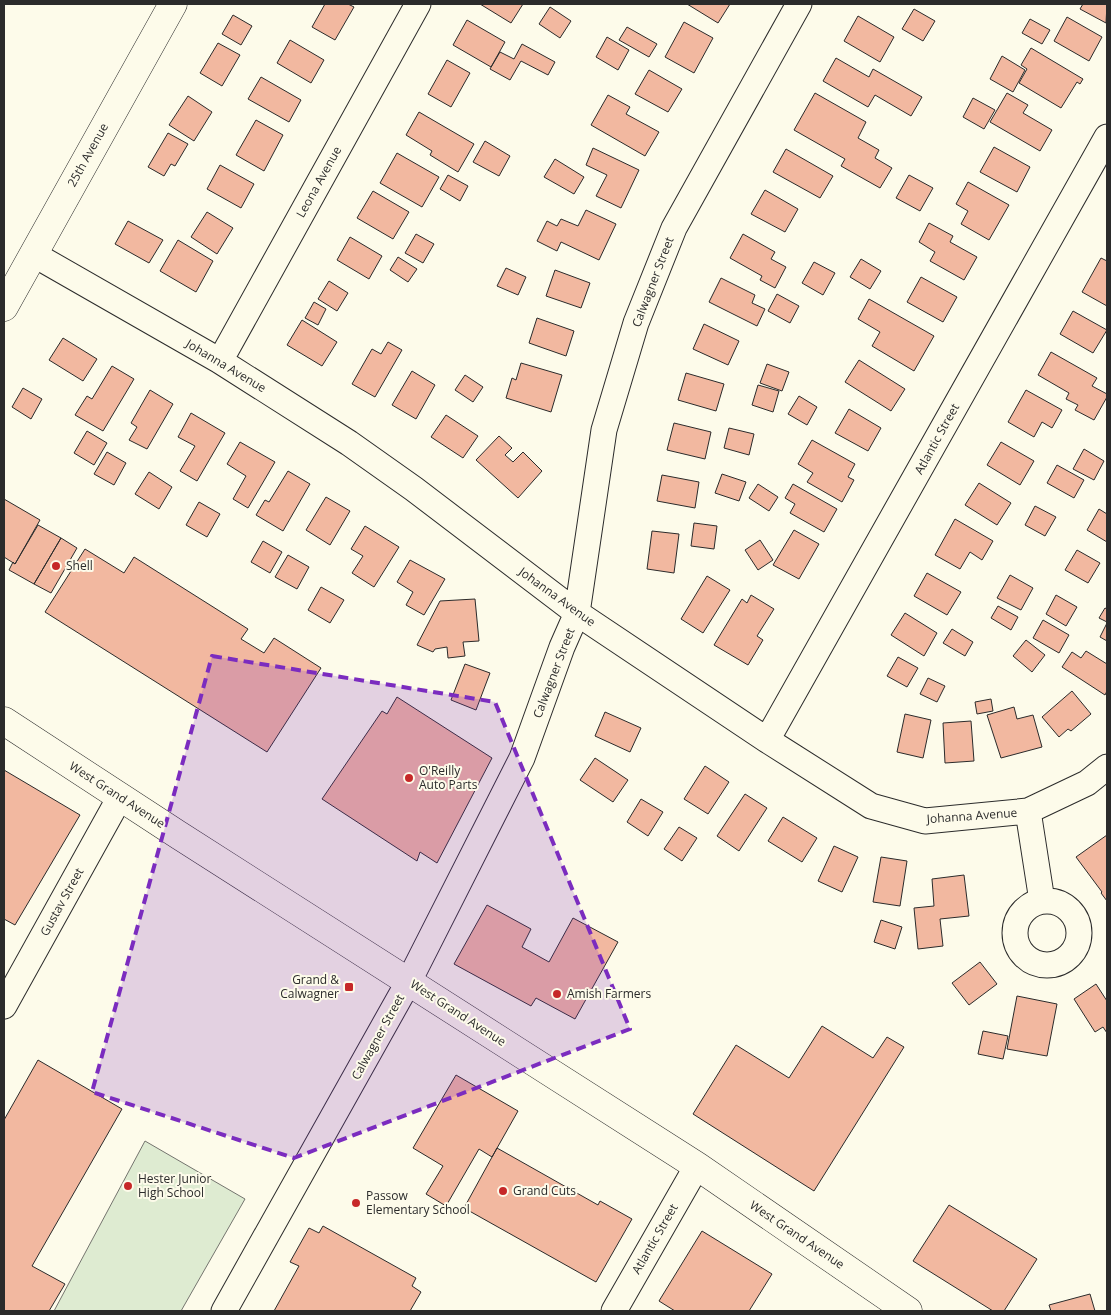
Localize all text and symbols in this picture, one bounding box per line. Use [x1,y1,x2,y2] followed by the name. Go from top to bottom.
[63,120,112,190] street label: 25th Avenue
[292,143,345,220] street label: Leona Avenue
[628,234,678,329] street label: Calwagner Street
[182,334,270,396] street label: Johanna Avenue
[910,400,963,477] street label: Atlantic Street
[66,557,93,574] place label: Shell
[50,560,62,572] marker: Shell
[515,562,599,630] street label: Johanna Avenue
[529,625,579,720] street label: Calwagner Street
[66,757,169,832] street label: West Grand Avenue
[419,762,478,793] place label: O'Reilly Auto Parts
[403,772,415,784] marker: O'Reilly Auto Parts
[925,804,1018,827] street label: Johanna Avenue
[36,865,87,939] street label: Gustav Street
[280,971,339,1002] place label: Grand & Calwagner
[407,975,510,1050] street label: West Grand Avenue
[343,981,355,993] marker: Grand & Calwagner
[567,985,651,1002] place label: Amish Farmers
[551,988,563,1000] marker: Amish Farmers
[347,991,408,1083] street label: Calwagner Street
[138,1170,212,1201] place label: Hester Junior High School
[122,1180,134,1192] marker: Hester Junior High School
[513,1182,576,1199] place label: Grand Cuts
[497,1185,509,1197] marker: Grand Cuts
[366,1187,470,1218] place label: Passow Elementary School
[350,1197,362,1209] marker: Passow Elementary School
[747,1197,848,1273] street label: West Grand Avenue
[628,1200,682,1277] street label: Atlantic Street

